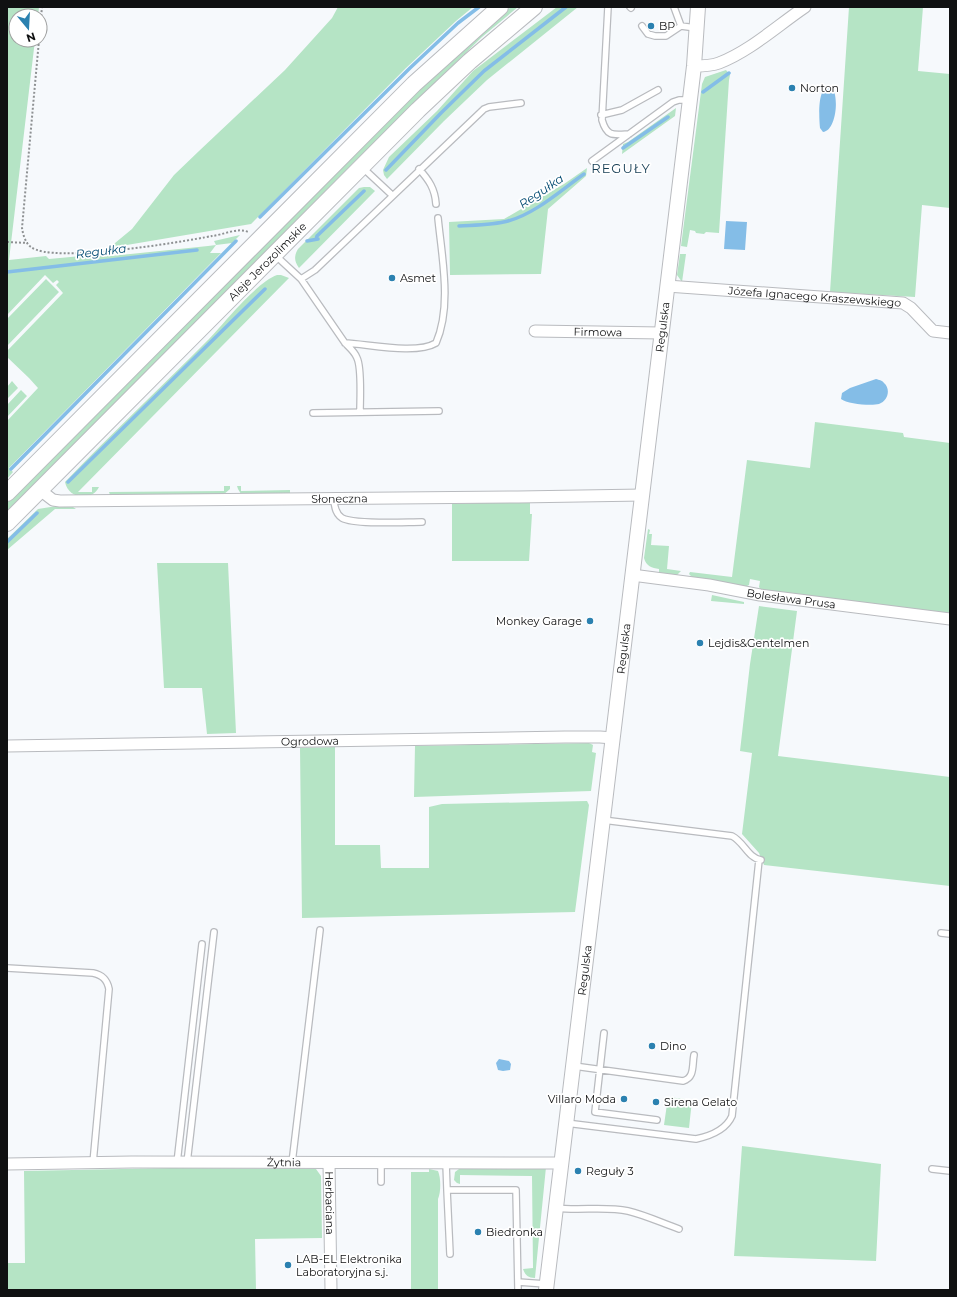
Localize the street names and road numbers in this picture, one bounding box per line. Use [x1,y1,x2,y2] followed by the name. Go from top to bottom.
[225,219,309,304] street label: Aleje Jerozolimskie
[726,283,902,310] street label: Józefa Ignacego Kraszewskiego
[652,301,672,353] street label: Regulska
[574,325,622,339] street label: Firmowa
[311,491,368,506] street label: Słoneczna
[745,586,837,612] street label: Bolesława Prusa
[614,623,634,675] street label: Regulska
[281,734,339,749] street label: Ogrodowa
[575,944,595,996] street label: Regulska
[267,1155,301,1169] street label: Żytnia
[322,1171,337,1235] street label: Herbaciana

